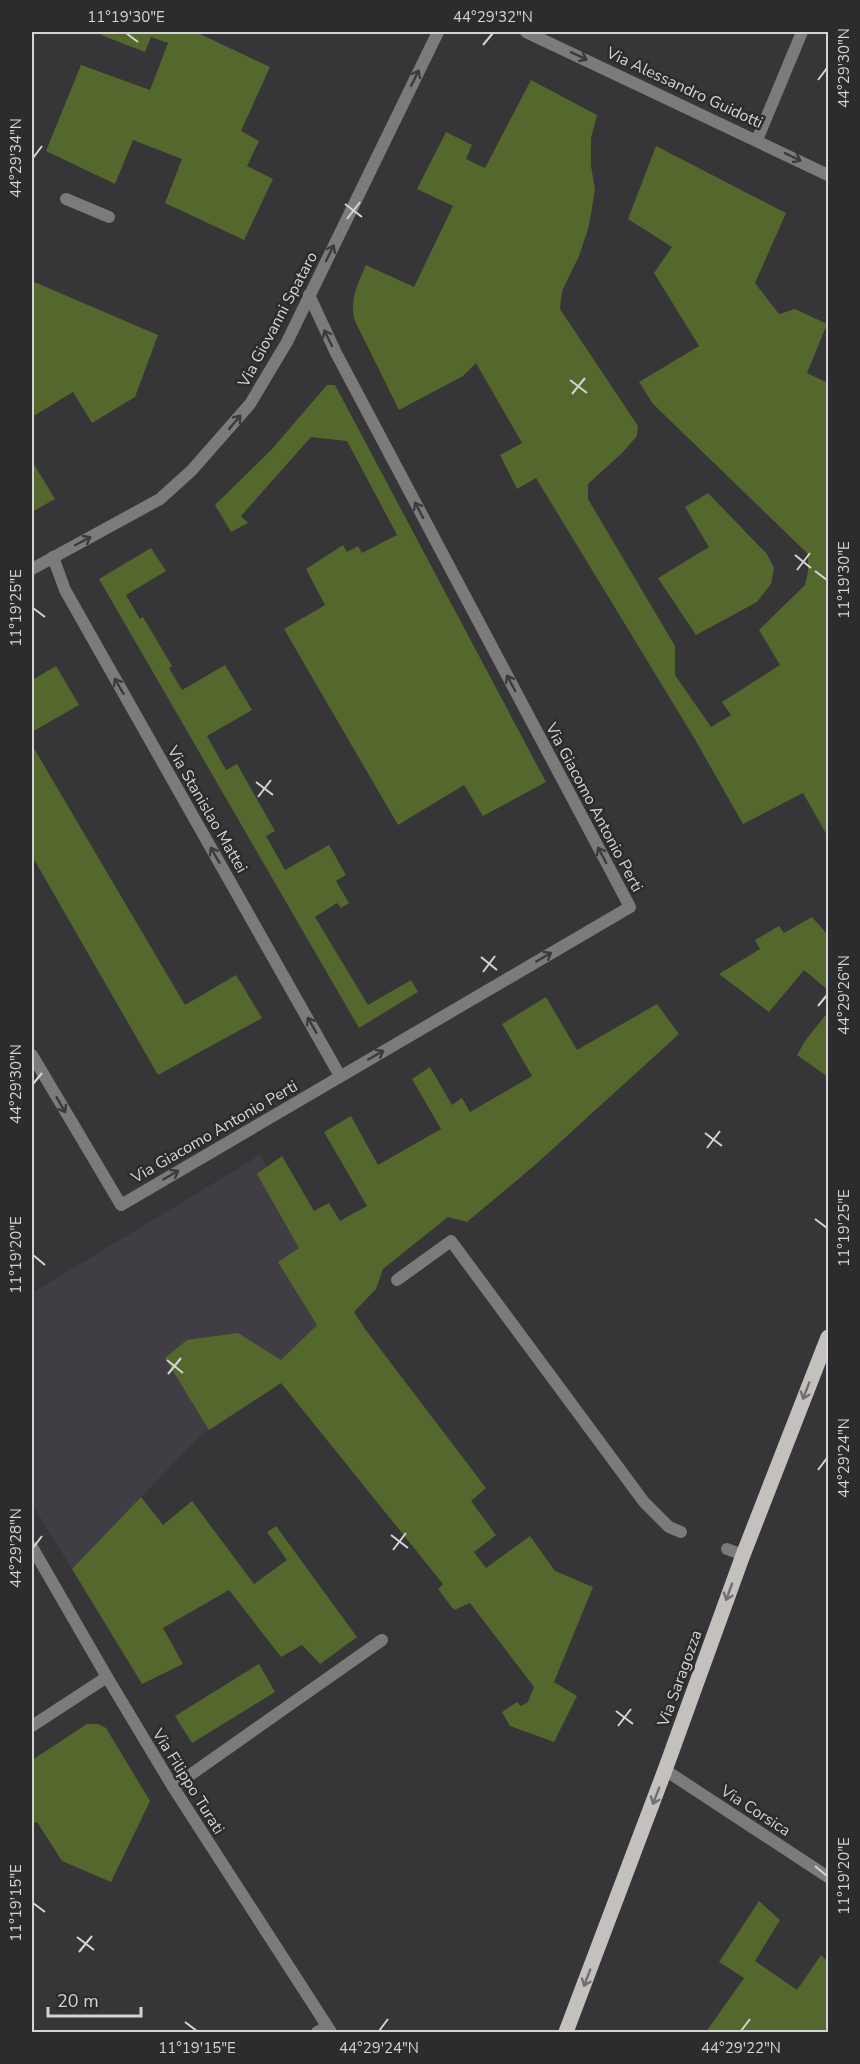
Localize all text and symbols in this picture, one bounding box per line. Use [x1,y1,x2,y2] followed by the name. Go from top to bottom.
[87,7,165,27] text: 11°19'30"E
[453,7,533,27] text: 44°29'32"N
[834,28,854,108] text: 44°29'30"N
[602,42,766,134] street label: Via Alessandro Guidotti
[569,50,587,62] one-way arrow
[410,69,422,87] one-way arrow
[6,118,26,198] text: 44°29'34"N
[784,152,802,164] one-way arrow
[325,244,336,262] one-way arrow
[232,248,323,392] street label: Via Giovanni Spataro
[322,329,334,347] one-way arrow
[228,415,241,431] one-way arrow
[413,502,424,520] one-way arrow
[73,535,91,546] one-way arrow
[834,541,854,619] text: 11°19'30"E
[6,569,26,647] text: 11°19'25"E
[505,674,516,692] one-way arrow
[113,678,125,695] one-way arrow
[540,718,648,896] street label: Via Giacomo Antonio Perti
[161,741,252,877] street label: Via Stanislao Mattei
[209,847,221,864] one-way arrow
[596,847,608,864] one-way arrow
[535,950,552,962] one-way arrow
[834,955,854,1035] text: 44°29'26"N
[305,1017,317,1034] one-way arrow
[6,1044,26,1124] text: 44°29'30"N
[367,1049,384,1061] one-way arrow
[126,1075,302,1189] street label: Via Giacomo Antonio Perti
[55,1096,67,1113] one-way arrow
[162,1169,179,1181] one-way arrow
[834,1189,854,1267] text: 11°19'25"E
[6,1216,26,1294] text: 11°19'20"E
[800,1381,811,1399] one-way arrow
[834,1418,854,1498] text: 44°29'24"N
[6,1508,26,1588] text: 44°29'28"N
[723,1583,734,1601] one-way arrow
[652,1627,708,1731] street label: Via Saragozza
[146,1724,229,1839] street label: Via Filippo Turati
[715,1779,795,1842] street label: Via Corsica
[650,1786,661,1804] one-way arrow
[834,1837,854,1915] text: 11°19'20"E
[6,1864,26,1942] text: 11°19'15"E
[581,1968,592,1987] one-way arrow
[48,1980,141,2018] scale bar
[57,1989,99,2013] text: 20 m
[158,2038,236,2058] text: 11°19'15"E
[339,2038,419,2058] text: 44°29'24"N
[701,2038,781,2058] text: 44°29'22"N

